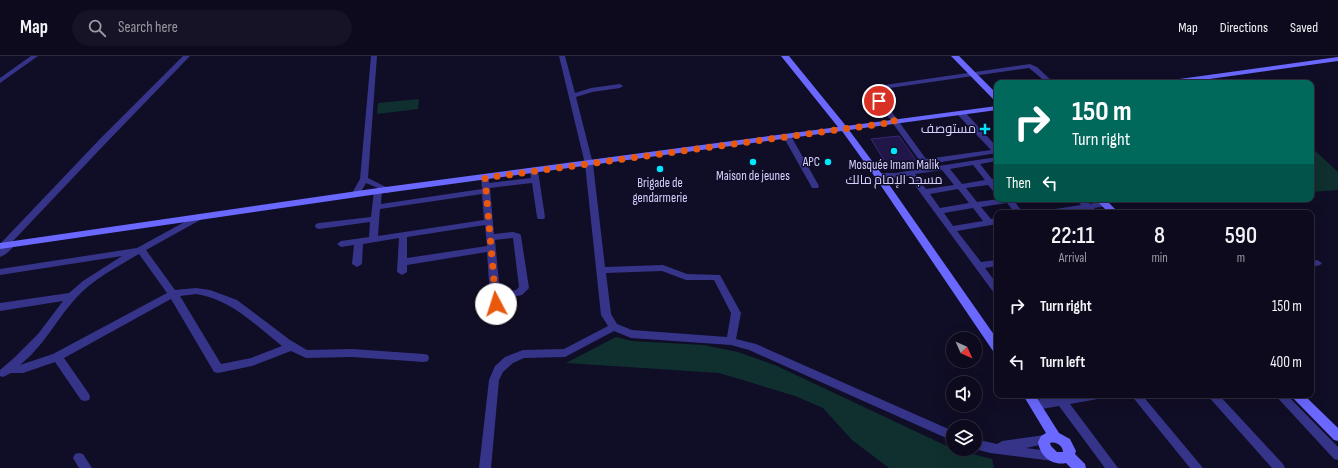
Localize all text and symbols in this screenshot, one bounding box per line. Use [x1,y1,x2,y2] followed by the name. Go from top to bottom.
[72,10,352,46] search box
[20,16,48,39] text: Map
[86,17,108,39] icon: search
[118,18,178,37] text: Search here
[1178,19,1198,36] text: Map
[1220,19,1268,36] text: Directions
[1290,19,1318,36] text: Saved
[862,84,896,118] pin
[868,90,890,112] icon: arrive
[1072,95,1132,128] text: 150 m
[1006,96,1058,148] icon: right
[921,121,976,137] place label: مستوصف
[979,123,991,135] marker: مستوصف
[1072,129,1130,150] text: Turn right
[889,146,899,156] marker: Mosquée Imam Malik مسجد الإمام مالك
[802,154,820,170] place label: APC
[748,157,758,167] marker: Maison de jeunes
[823,157,833,167] marker: APC
[845,157,943,189] place label: Mosquée Imam Malik مسجد الإمام مالك
[655,164,665,174] marker: Brigade de gendarmerie
[716,168,790,184] place label: Maison de jeunes
[1039,172,1061,194] icon: left
[1006,174,1031,193] text: Then
[632,175,688,206] place label: Brigade de gendarmerie
[1051,221,1094,250] text: 22:11
[1154,221,1165,250] text: 8
[1225,221,1257,250] text: 590
[1059,250,1087,266] text: Arrival
[1151,250,1168,266] text: min
[1237,250,1245,266] text: m
[475,283,517,325] position arrow
[1006,295,1028,317] icon: right
[1040,297,1092,316] text: Turn right
[1272,297,1302,316] text: 150 m
[946,332,982,368] north arrow
[946,332,982,456] map controls
[1006,351,1028,373] icon: left
[1040,353,1085,372] text: Turn left
[1270,353,1302,372] text: 400 m
[946,376,982,412] button: sound
[946,420,982,456] button: layers

